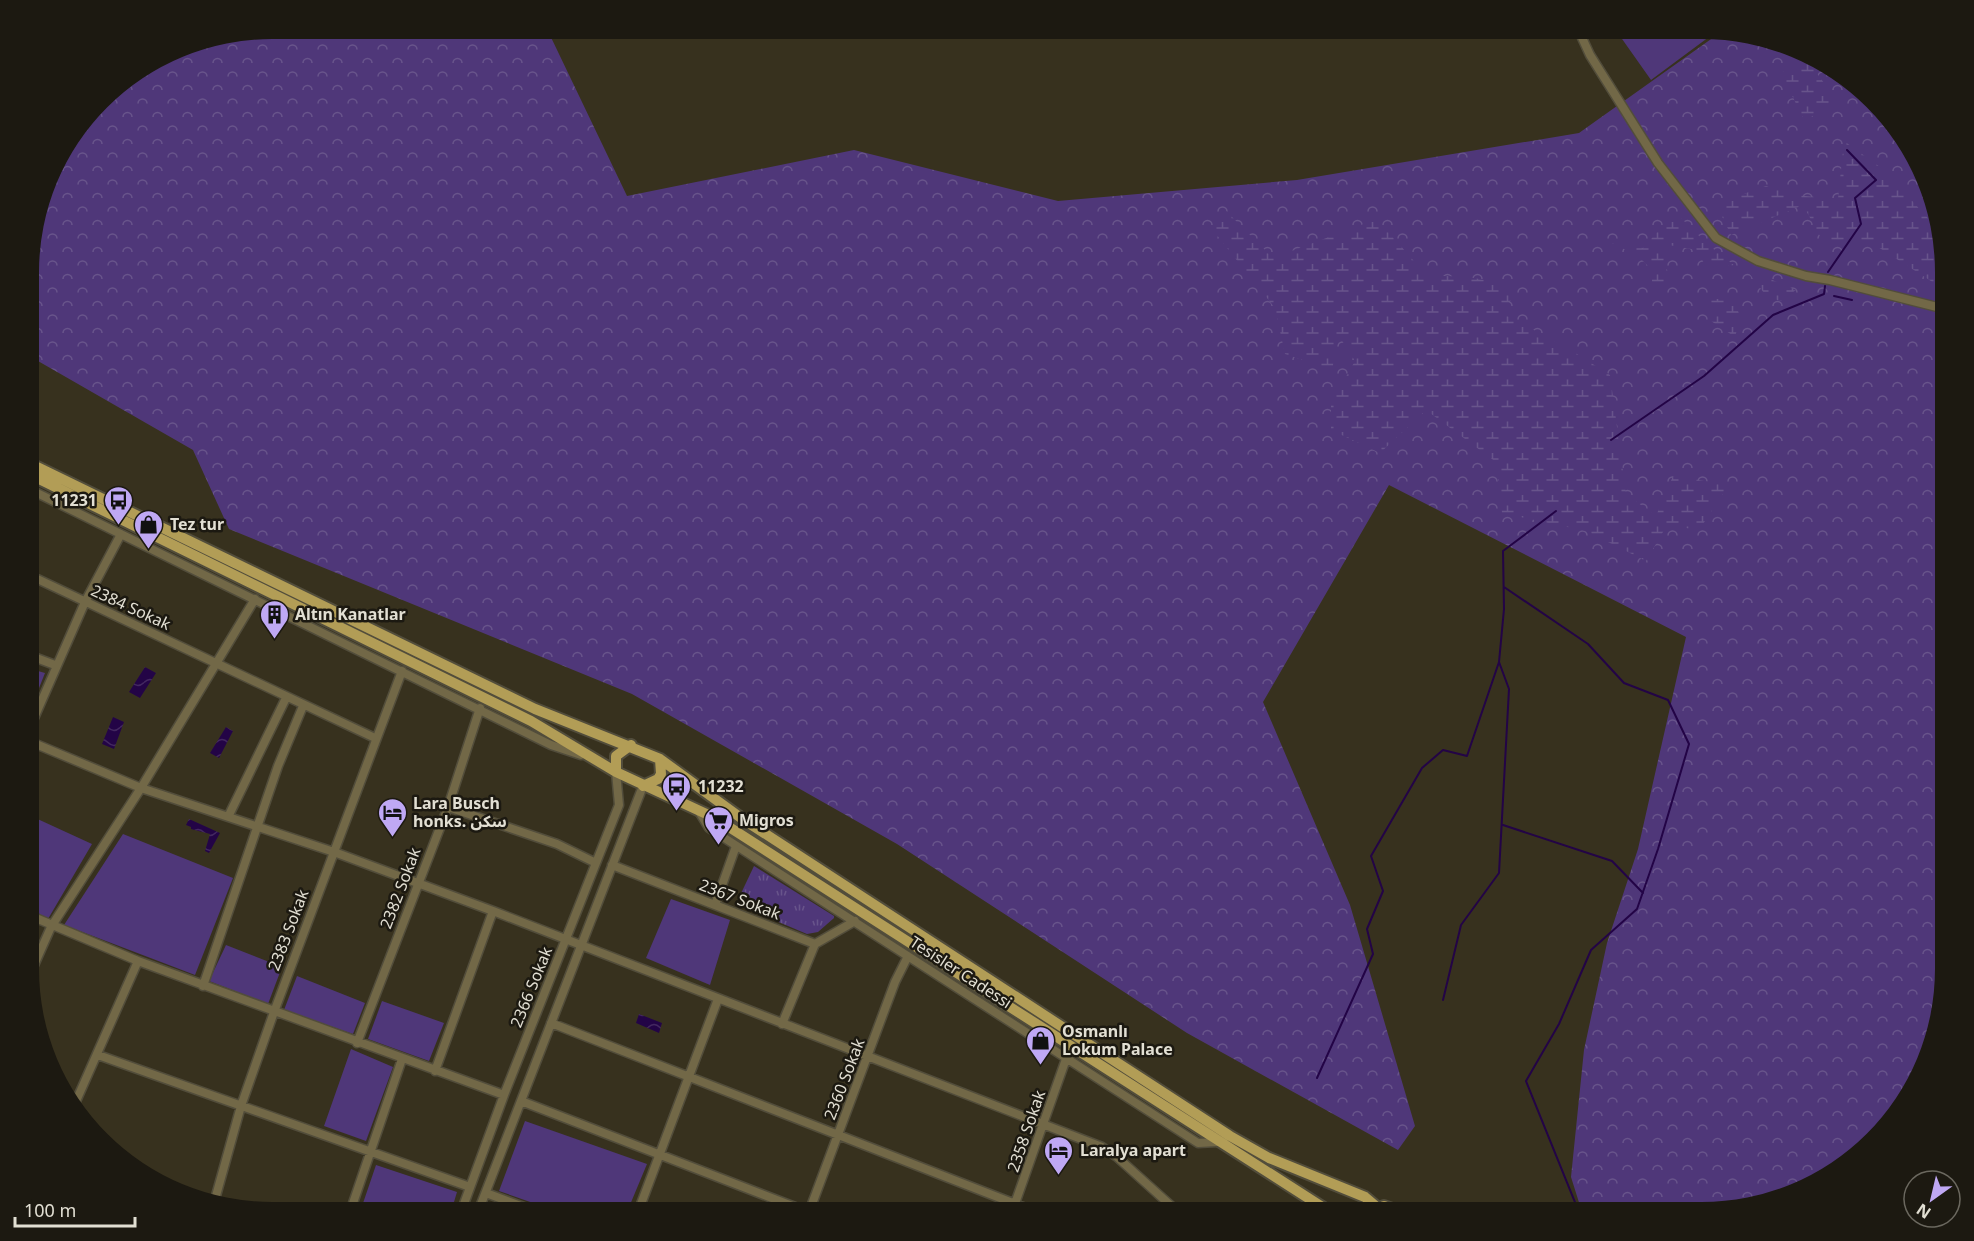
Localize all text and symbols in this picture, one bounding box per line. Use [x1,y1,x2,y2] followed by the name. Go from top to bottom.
[102,484,134,526] bus stop icon: 11231
[51,489,97,511] place label: 11231
[133,508,165,550] shop icon: Tez tur
[170,513,224,535] place label: Tez tur
[88,579,175,635] street label: 2384 Sokak
[258,598,290,640] building icon: Altın Kanatlar
[295,603,406,625] place label: Altın Kanatlar
[661,770,693,812] bus stop icon: 11232
[698,775,744,797] place label: 11232
[413,792,507,832] place label: Lara Busch honks. سكن
[376,796,408,838] hotel icon: Lara Busch honks. سكن
[702,804,734,846] supermarket icon: Migros
[739,809,794,831] place label: Migros
[374,844,426,932] street label: 2382 Sokak
[696,873,784,925] street label: 2367 Sokak
[262,886,314,974] street label: 2383 Sokak
[906,931,1016,1013] street label: Tesisler Cadessi
[505,943,557,1031] street label: 2366 Sokak
[1062,1020,1173,1060] place label: Osmanlı Lokum Palace
[1025,1024,1057,1066] shop icon: Osmanlı Lokum Palace
[818,1035,870,1123] street label: 2360 Sokak
[1002,1087,1050,1175] street label: 2358 Sokak
[1043,1134,1075,1176] hotel icon: Laralya apart
[1080,1139,1186,1161] place label: Laralya apart
[1902,1169,1962,1229] north arrow
[15,1190,135,1228] scale bar
[24,1198,76,1222] text: 100 m
[1912,1199,1935,1224] text: N

